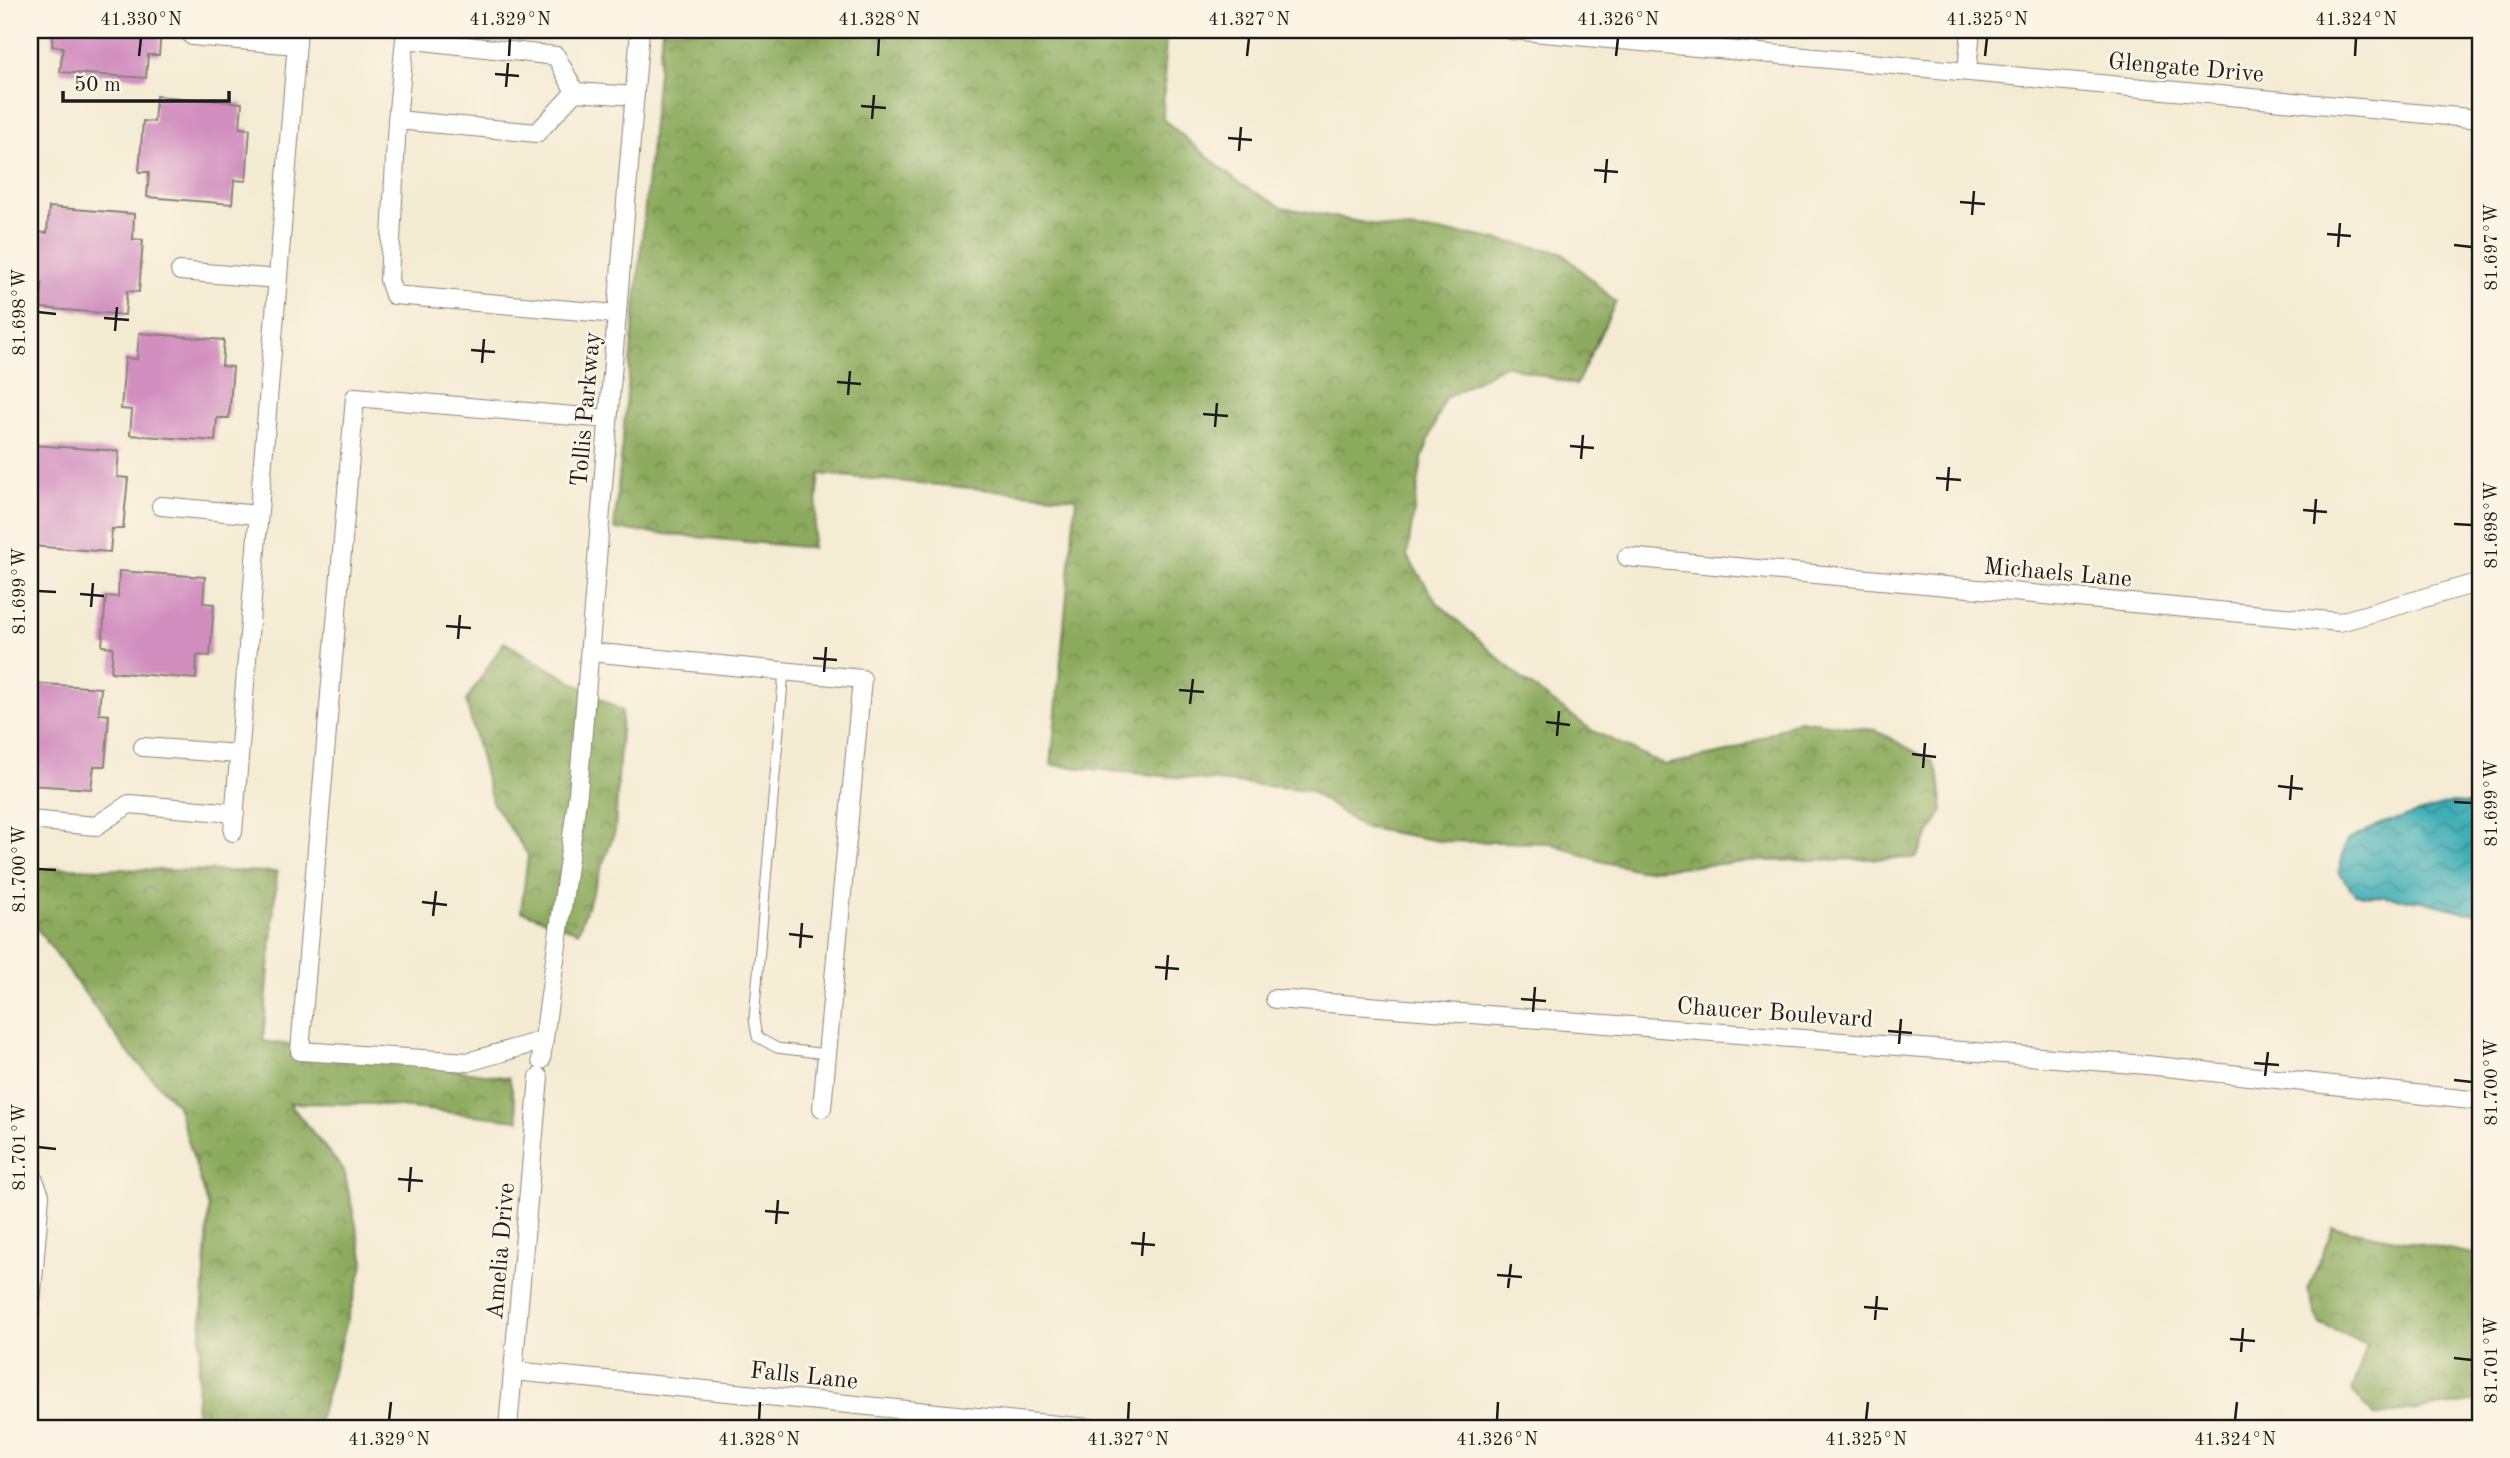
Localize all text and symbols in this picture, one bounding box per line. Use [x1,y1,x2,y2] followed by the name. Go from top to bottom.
[100,11,182,29] text: 41.330°N
[469,11,551,29] text: 41.329°N
[838,11,920,29] text: 41.328°N
[1208,11,1290,29] text: 41.327°N
[1577,11,1659,29] text: 41.326°N
[1946,11,2028,29] text: 41.325°N
[2315,11,2397,29] text: 41.324°N
[2107,50,2265,88] street label: Glengate Drive
[63,60,229,104] scale bar
[74,75,121,96] text: 50 m
[2483,204,2501,290] text: 81.697°W
[11,269,29,355] text: 81.698°W
[568,330,606,488] street label: Tollis Parkway
[2483,482,2501,568] text: 81.698°W
[11,548,29,634] text: 81.699°W
[1983,556,2133,592] street label: Michaels Lane
[2483,760,2501,846] text: 81.699°W
[11,826,29,912] text: 81.700°W
[1676,995,1874,1033] street label: Chaucer Boulevard
[2483,1039,2501,1125] text: 81.700°W
[11,1104,29,1190] text: 81.701°W
[484,1182,520,1321] street label: Amelia Drive
[2483,1317,2501,1403] text: 81.701°W
[749,1359,859,1395] street label: Falls Lane
[348,1431,430,1449] text: 41.329°N
[718,1431,800,1449] text: 41.328°N
[1087,1431,1169,1449] text: 41.327°N
[1456,1431,1538,1449] text: 41.326°N
[1825,1431,1907,1449] text: 41.325°N
[2194,1431,2276,1449] text: 41.324°N

